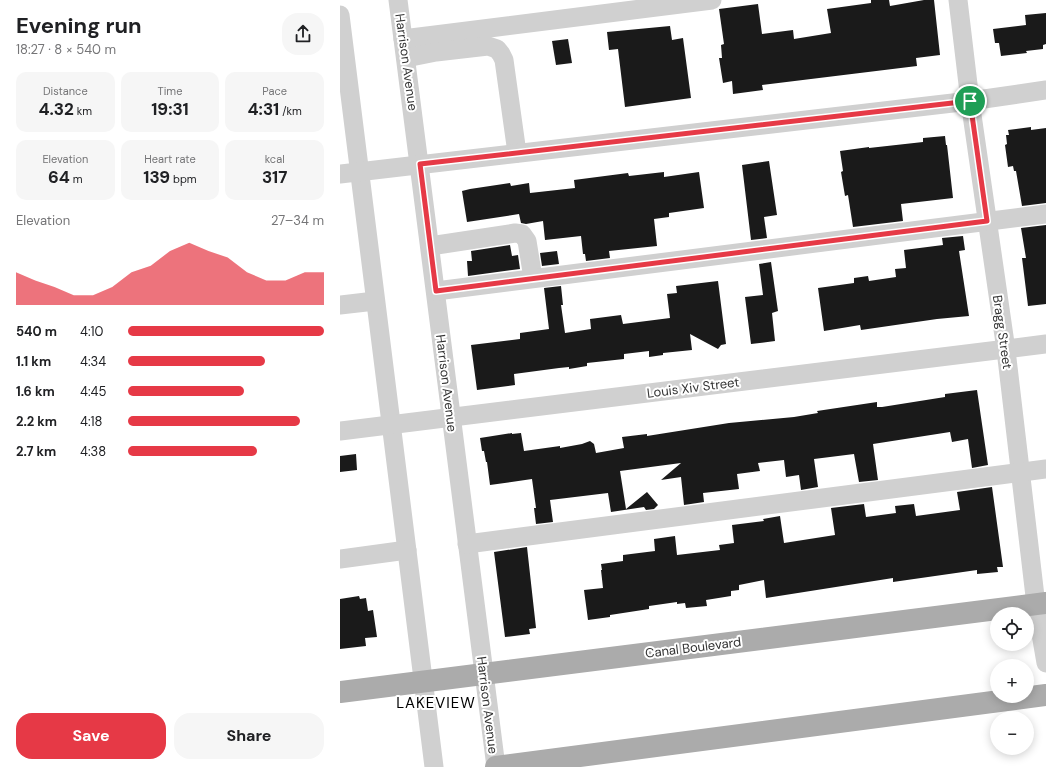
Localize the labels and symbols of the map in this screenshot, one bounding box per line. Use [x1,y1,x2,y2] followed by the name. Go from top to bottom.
[391,12,422,112] street label: Harrison Avenue
[953,84,987,118] pin
[989,294,1016,370] street label: Bragg Street
[432,333,461,433] street label: Harrison Avenue
[646,373,740,402] street label: Louis Xiv Street
[644,633,742,662] street label: Canal Boulevard
[473,655,502,755] street label: Harrison Avenue
[396,693,476,713] district label: LAKEVIEW

